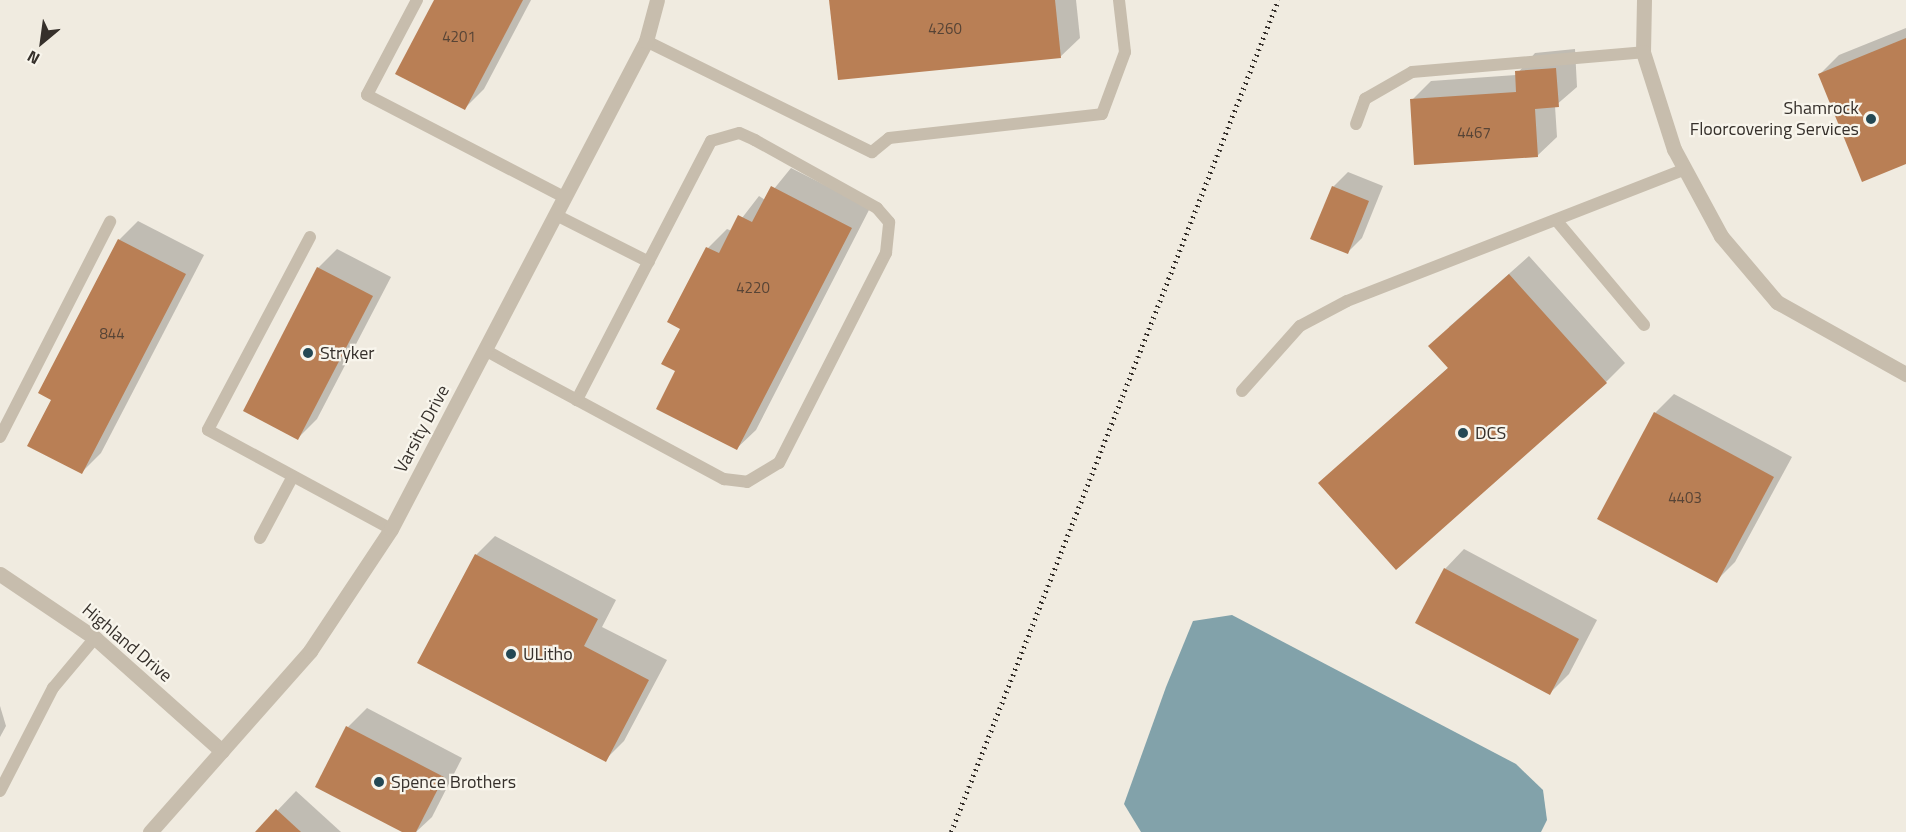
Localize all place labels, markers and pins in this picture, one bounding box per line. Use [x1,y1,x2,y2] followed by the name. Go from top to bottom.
[1690,98,1859,140] place label: Shamrock Floorcovering Services
[1864,112,1878,126] marker: Shamrock Floorcovering Services
[320,342,375,364] place label: Stryker
[301,346,315,360] marker: Stryker
[1475,422,1506,444] place label: DCS
[1456,426,1470,440] marker: DCS
[523,643,573,665] place label: ULitho
[504,647,518,661] marker: ULitho
[391,771,516,793] place label: Spence Brothers
[372,775,386,789] marker: Spence Brothers

